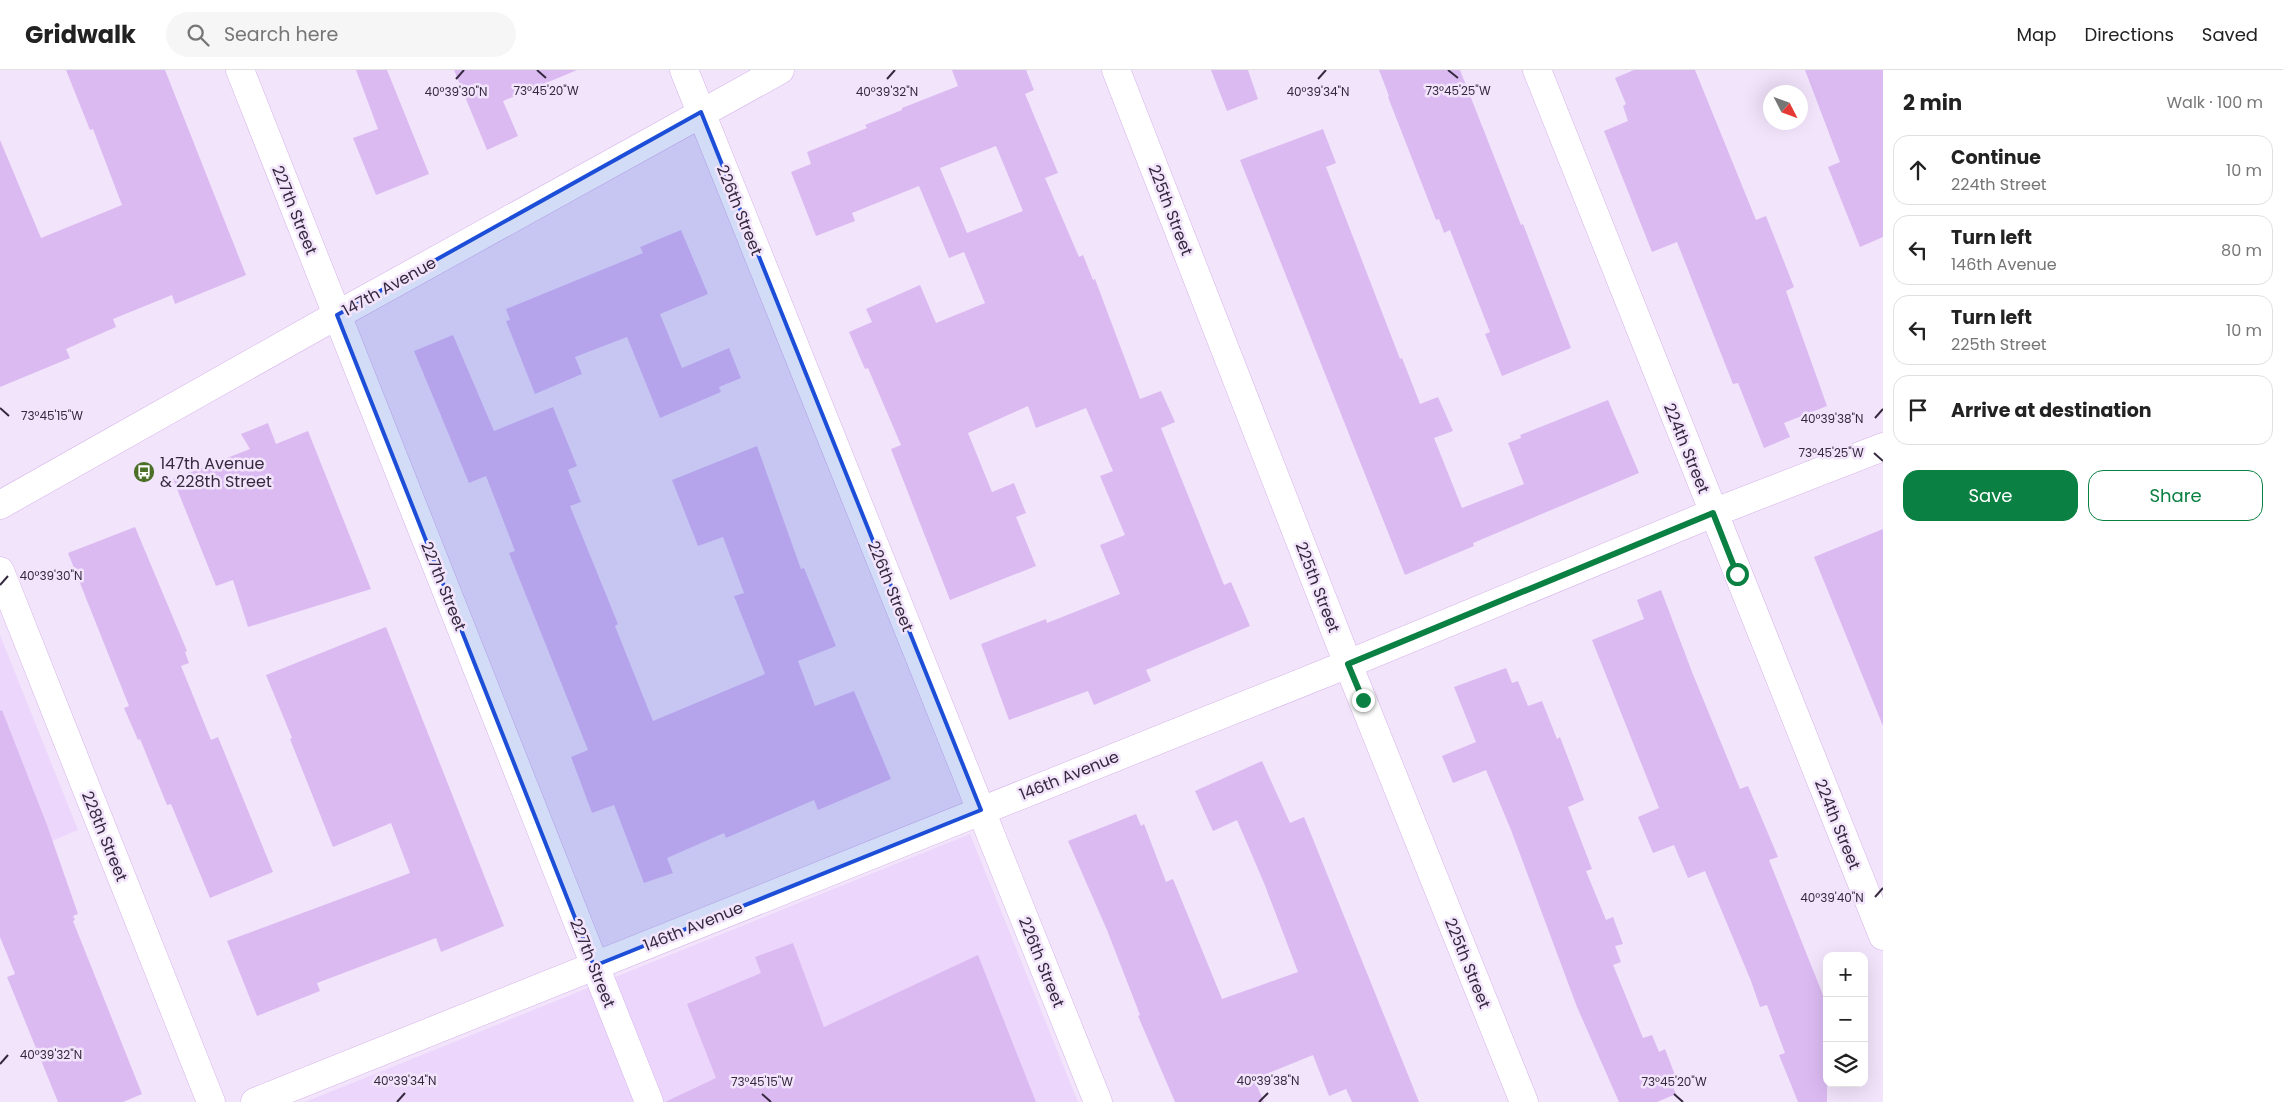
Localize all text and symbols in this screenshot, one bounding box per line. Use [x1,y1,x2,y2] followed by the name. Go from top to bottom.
[166,12,516,57] search box
[25,18,136,51] text: Gridwalk
[184,21,212,49] icon: search
[224,21,338,48] text: Search here
[2017,22,2056,47] text: Map
[2084,22,2174,47] text: Directions
[2202,22,2258,47] text: Saved
[513,82,579,99] text: 73°45'20"W
[1425,82,1491,99] text: 73°45'25"W
[424,83,488,100] text: 40°39'30"N
[856,83,918,100] text: 40°39'32"N
[1286,83,1350,100] text: 40°39'34"N
[1763,85,1808,130] north arrow
[1903,88,1962,117] text: 2 min
[2166,91,2263,114] text: Walk · 100 m
[1951,144,2041,171] text: Continue
[1904,156,1932,184] icon: ahead
[2226,159,2262,182] text: 10 m
[711,161,768,259] street label: 226th Street
[1143,161,1198,259] street label: 225th Street
[266,162,323,258] street label: 227th Street
[1951,173,2047,196] text: 224th Street
[1951,224,2032,251] text: Turn left
[1904,236,1932,264] icon: left
[2221,239,2262,262] text: 80 m
[338,251,441,322] street label: 147th Avenue
[1951,253,2057,276] text: 146th Avenue
[1951,304,2032,331] text: Turn left
[1904,316,1932,344] icon: left
[2226,319,2262,342] text: 10 m
[1951,333,2047,356] text: 225th Street
[1904,396,1932,424] icon: arrive
[1951,397,2152,424] text: Arrive at destination
[1658,400,1715,497] street label: 224th Street
[21,407,83,424] text: 73°45'15"W
[1800,410,1864,427] text: 40°39'38"N
[1798,444,1864,461] text: 73°45'25"W
[160,452,272,493] place label: 147th Avenue & 228th Street
[132,460,156,484] bus stop icon: 147th Avenue & 228th Street
[1903,470,2078,521] button: Save
[2088,470,2263,521] button: Share
[862,537,919,635] street label: 226th Street
[415,538,472,634] street label: 227th Street
[1290,538,1345,636] street label: 225th Street
[1726,563,1749,586] route start
[19,567,83,584] text: 40°39'30"N
[1352,689,1375,712] route end
[1016,745,1123,806] street label: 146th Avenue
[1809,776,1866,873] street label: 224th Street
[76,788,133,885] street label: 228th Street
[1800,889,1864,906] text: 40°39'40"N
[640,896,747,957] street label: 146th Avenue
[1013,913,1070,1011] street label: 226th Street
[564,915,621,1011] street label: 227th Street
[1439,915,1496,1012] street label: 225th Street
[1823,952,1868,1087] map controls
[1823,952,1868,997] button: +
[1823,997,1868,1042] button: −
[1823,1042,1868,1087] button: layers
[20,1046,82,1063] text: 40°39'32"N
[373,1072,437,1089] text: 40°39'34"N
[1236,1072,1300,1089] text: 40°39'38"N
[731,1073,793,1090] text: 73°45'15"W
[1641,1073,1707,1090] text: 73°45'20"W

